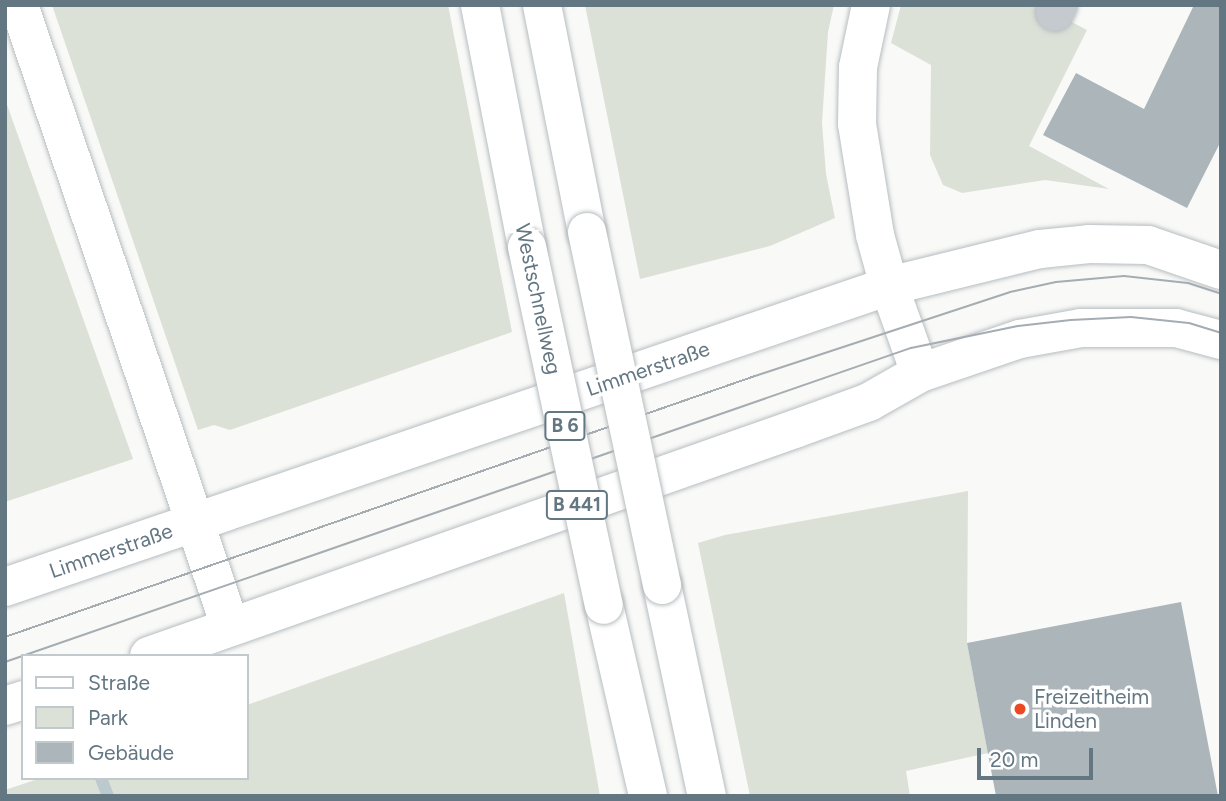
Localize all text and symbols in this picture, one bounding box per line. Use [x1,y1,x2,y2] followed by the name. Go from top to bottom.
[510,221,566,377] street label: Westschnellweg
[583,336,713,402] street label: Limmerstraße
[544,410,586,442] road number: B 6
[546,490,608,520] road number: B 441
[46,518,176,584] street label: Limmerstraße
[21,654,248,780] legend
[88,670,150,695] text: Straße
[1034,684,1149,734] place label: Freizeitheim Linden
[1012,701,1028,717] marker: Freizeitheim Linden
[88,705,128,730] text: Park
[981,734,1096,778] scale bar
[88,740,174,765] text: Gebäude
[990,747,1038,772] text: 20 m

